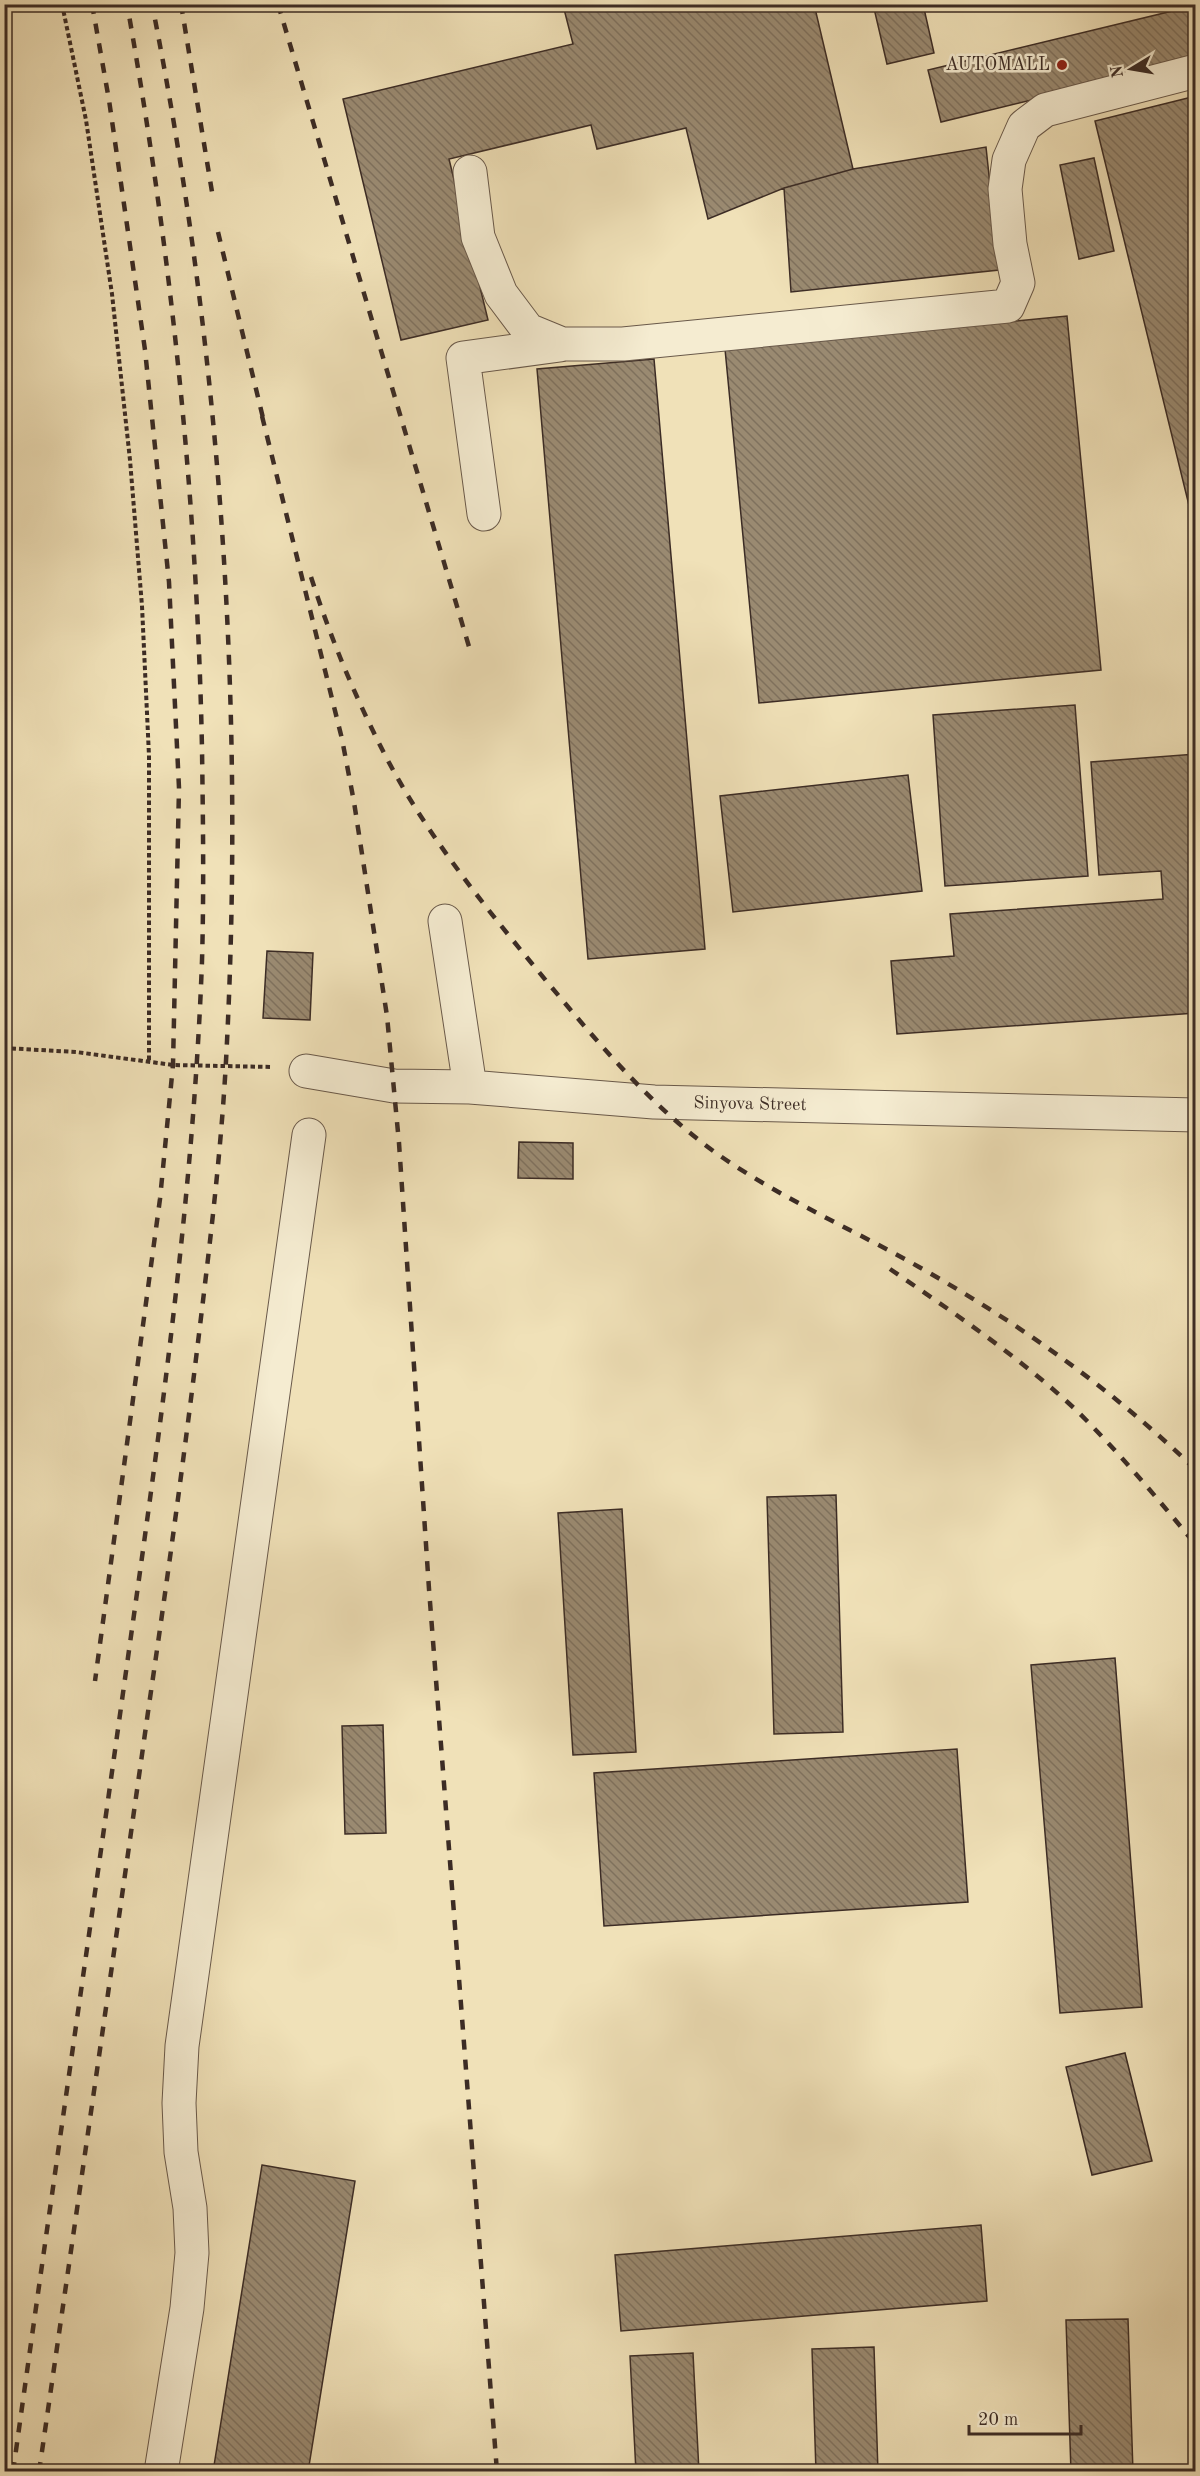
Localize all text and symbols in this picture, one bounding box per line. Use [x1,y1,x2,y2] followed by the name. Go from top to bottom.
[1101,39,1161,99] north arrow
[945,56,1050,74] place label: AUTOMALL
[1055,58,1069,72] marker: AUTOMALL
[1109,63,1127,79] text: N
[693,1094,807,1114] street label: Sinyova Street
[969,2398,1082,2436] scale bar
[978,2411,1018,2429] text: 20 m

